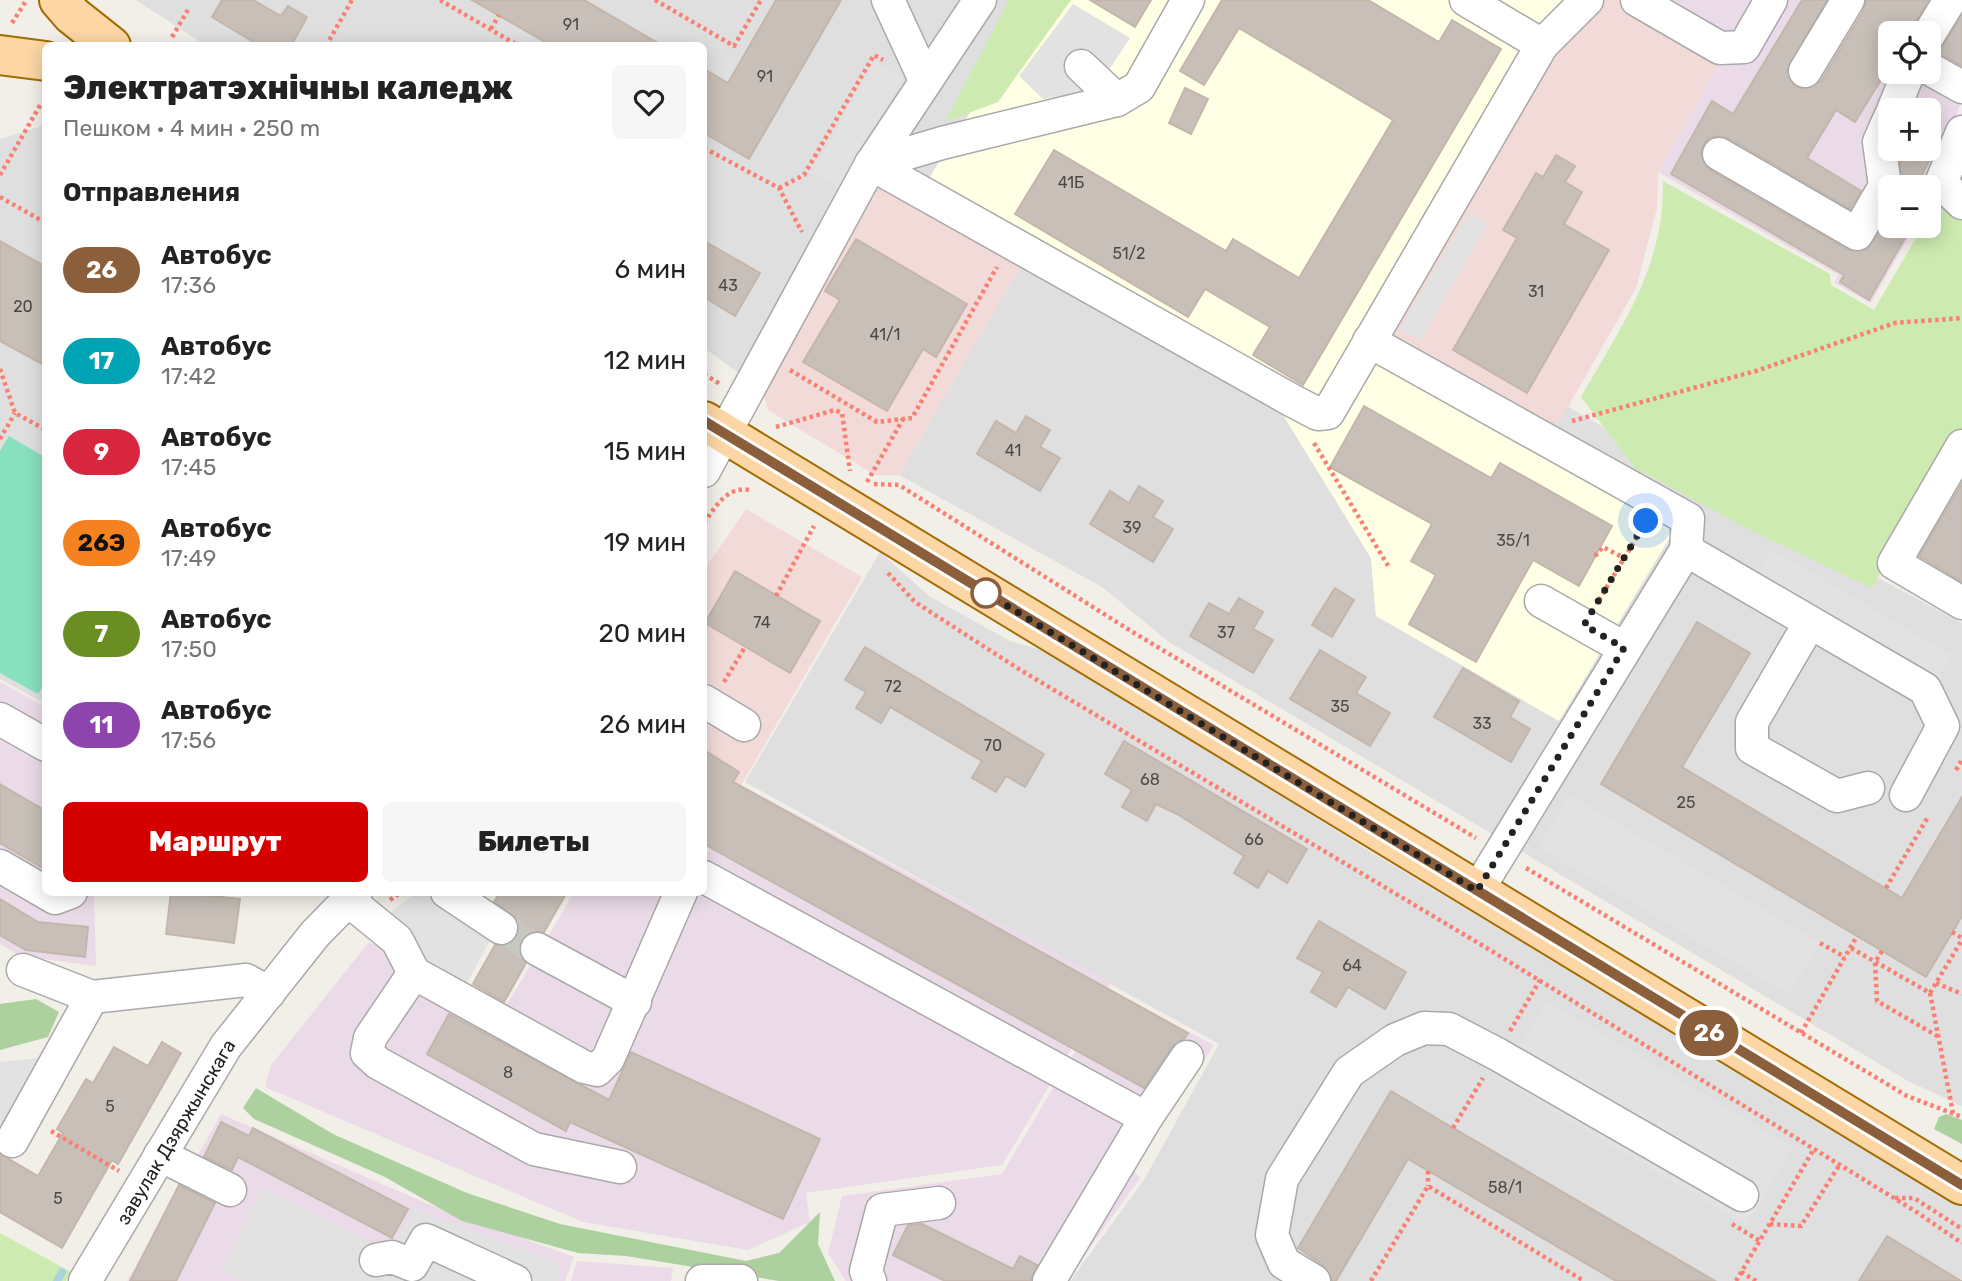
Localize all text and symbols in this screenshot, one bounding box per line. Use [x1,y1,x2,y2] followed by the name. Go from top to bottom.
[563,15,579,34] house number: 91
[1878,21,1941,238] map controls
[1878,21,1941,84] button: locate
[612,65,686,139] button: heart
[757,67,773,86] house number: 91
[63,68,513,107] text: Электратэхнічны каледж
[1878,98,1941,161] button: +
[63,114,320,142] text: Пешком · 4 мин · 250 m
[1058,173,1084,192] house number: 41Б
[1878,175,1941,238] button: −
[63,177,240,208] text: Отправления
[161,240,272,271] text: Автобус
[1113,244,1146,263] house number: 51/2
[615,254,686,285] text: 6 мин
[86,256,117,284] text: 26
[161,271,216,299] text: 17:36
[718,276,738,295] house number: 43
[1528,282,1544,301] house number: 31
[13,297,33,316] house number: 20
[870,325,900,344] house number: 41/1
[161,331,272,362] text: Автобус
[604,345,686,376] text: 12 мин
[89,347,114,375] text: 17
[161,362,216,390] text: 17:42
[161,422,272,453] text: Автобус
[604,436,686,467] text: 15 мин
[94,438,109,466] text: 9
[1005,441,1021,460] house number: 41
[161,453,216,481] text: 17:45
[1628,503,1663,538] your location
[161,513,272,544] text: Автобус
[1122,518,1142,537] house number: 39
[604,527,686,558] text: 19 мин
[78,529,125,557] text: 26Э
[1496,531,1530,550] house number: 35/1
[161,544,216,572] text: 17:49
[971,578,1001,608] unlabelled marker
[161,604,272,635] text: Автобус
[753,613,771,632] house number: 74
[598,618,686,649] text: 20 мин
[95,620,108,648] text: 7
[1217,623,1235,642] house number: 37
[161,635,217,663] text: 17:50
[884,677,902,696] house number: 72
[161,695,272,726] text: Автобус
[1330,697,1350,716] house number: 35
[599,709,686,740] text: 26 мин
[90,711,113,739] text: 11
[1472,714,1492,733] house number: 33
[161,726,216,754] text: 17:56
[984,736,1002,755] house number: 70
[1140,770,1160,789] house number: 68
[1677,793,1695,812] house number: 25
[63,802,368,882] button: Маршрут
[382,802,686,882] button: Билеты
[1244,830,1264,849] house number: 66
[1342,956,1362,975] house number: 64
[1678,1010,1740,1056] line badge: 26
[1693,1019,1725,1047] text: 26
[112,1035,240,1229] street label: завулак Дзяржынскага
[503,1063,513,1082] house number: 8
[105,1097,115,1116] house number: 5
[1488,1178,1522,1197] house number: 58/1
[53,1189,63,1208] house number: 5

